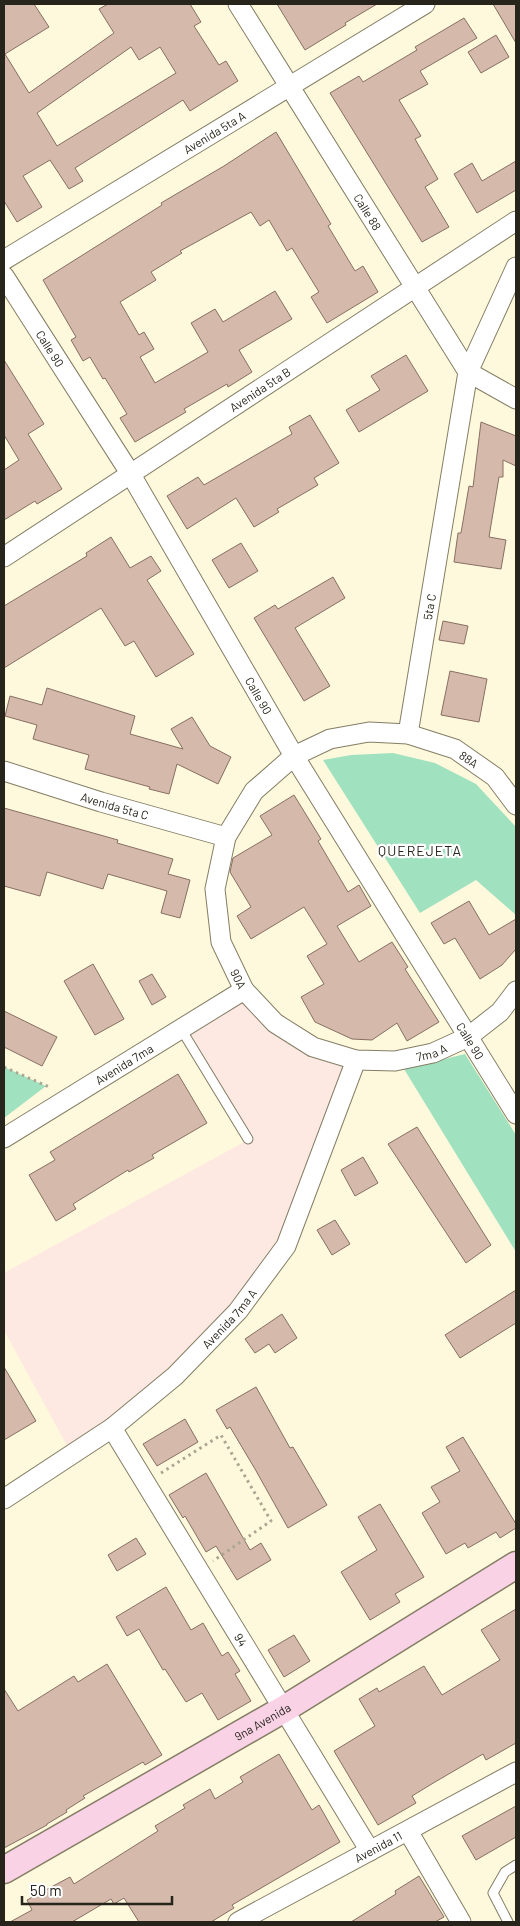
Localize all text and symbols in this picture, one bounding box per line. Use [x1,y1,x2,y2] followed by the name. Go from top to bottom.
[181,108,248,156] street label: Avenida 5ta A
[351,191,384,233] street label: Calle 88
[33,328,67,369] street label: Calle 90
[227,364,293,414] street label: Avenida 5ta B
[420,593,438,621] street label: 5ta C
[243,674,275,717] street label: Calle 90
[457,748,481,770] street label: 88A
[79,789,150,822] street label: Avenida 5ta C
[378,842,462,859] district label: QUEREJETA
[228,967,249,991] street label: 90A
[454,1020,487,1062] street label: Calle 90
[93,1041,155,1087] street label: Avenida 7ma
[415,1041,449,1063] street label: 7ma A
[199,1286,259,1351] street label: Avenida 7ma A
[232,1631,250,1649] street label: 94
[232,1700,293,1743] street label: 9na Avenida
[352,1828,404,1865] street label: Avenida 11
[22,1874,172,1906] scale bar
[30,1881,62,1899] text: 50 m

